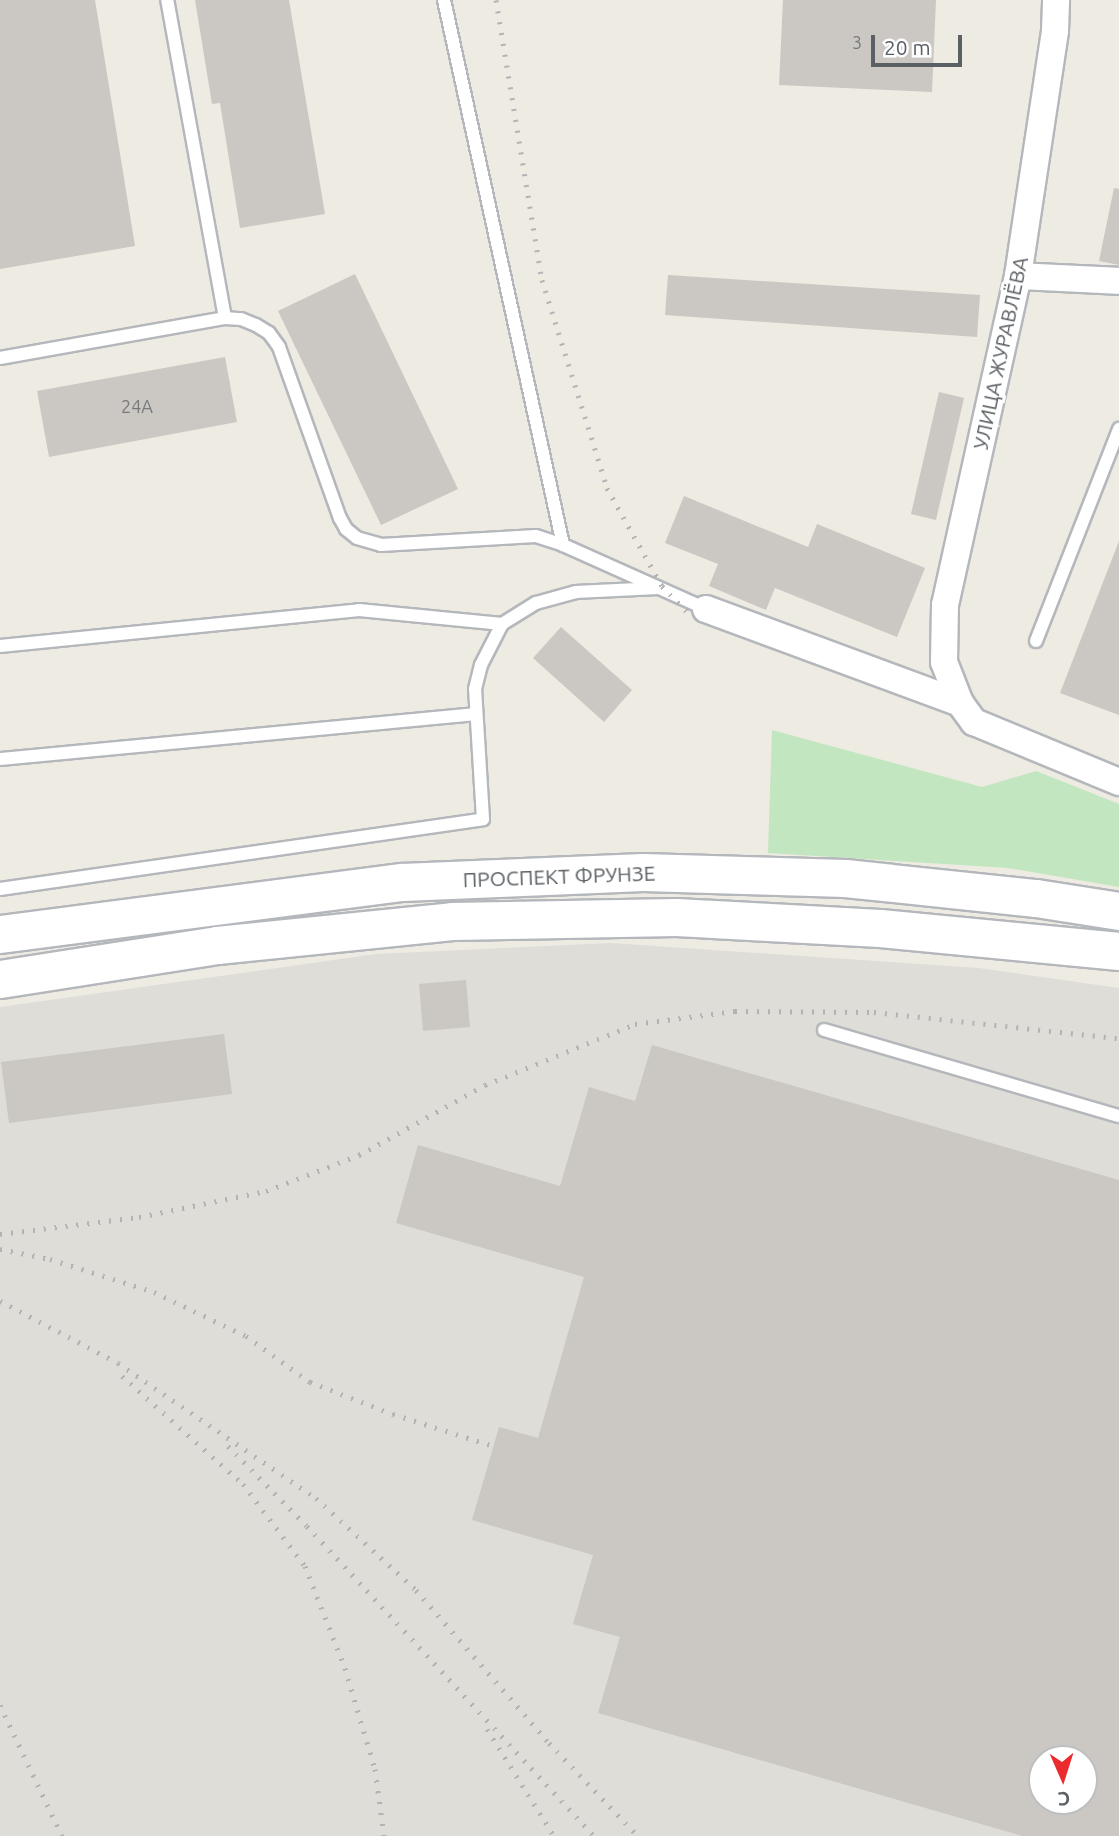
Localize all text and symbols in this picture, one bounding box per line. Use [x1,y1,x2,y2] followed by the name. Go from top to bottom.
[874,21,965,65] scale bar
[852,31,862,53] house number: 3
[884,35,931,59] text: 20 m
[967,254,1033,452] street label: УЛИЦА ЖУРАВЛЁВА
[121,395,153,417] house number: 24А
[462,860,656,892] street label: ПРОСПЕКТ ФРУНЗЕ
[1028,1745,1098,1815] north arrow
[1057,1788,1071,1810] text: С

